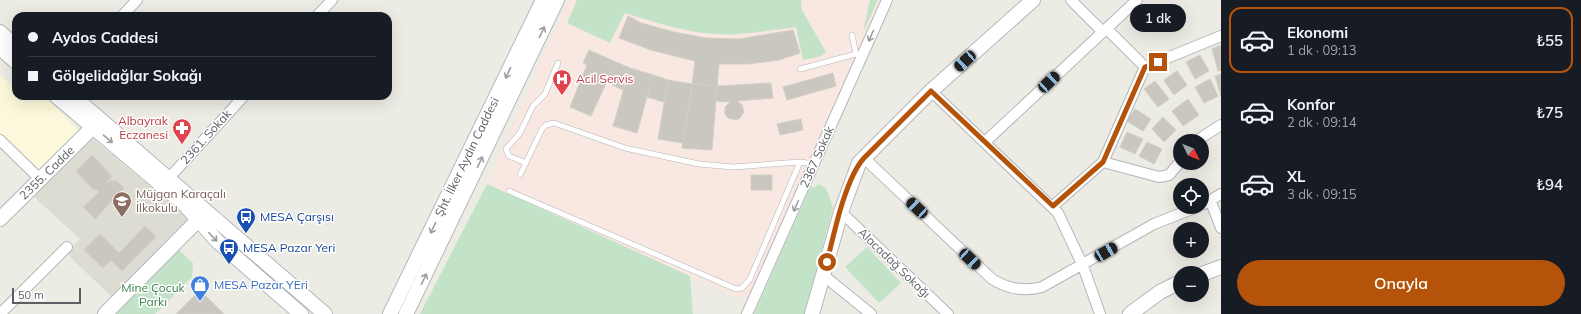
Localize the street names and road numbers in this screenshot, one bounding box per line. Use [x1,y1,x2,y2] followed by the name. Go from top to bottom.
[431,95,502,219] street label: Şht. İlker Aydın Caddesi
[177,106,235,167] street label: 2361. Sokak
[796,123,837,190] street label: 2367 Sokak
[16,143,77,203] street label: 2355. Cadde
[855,224,934,301] street label: Alacadağ Sokağı

